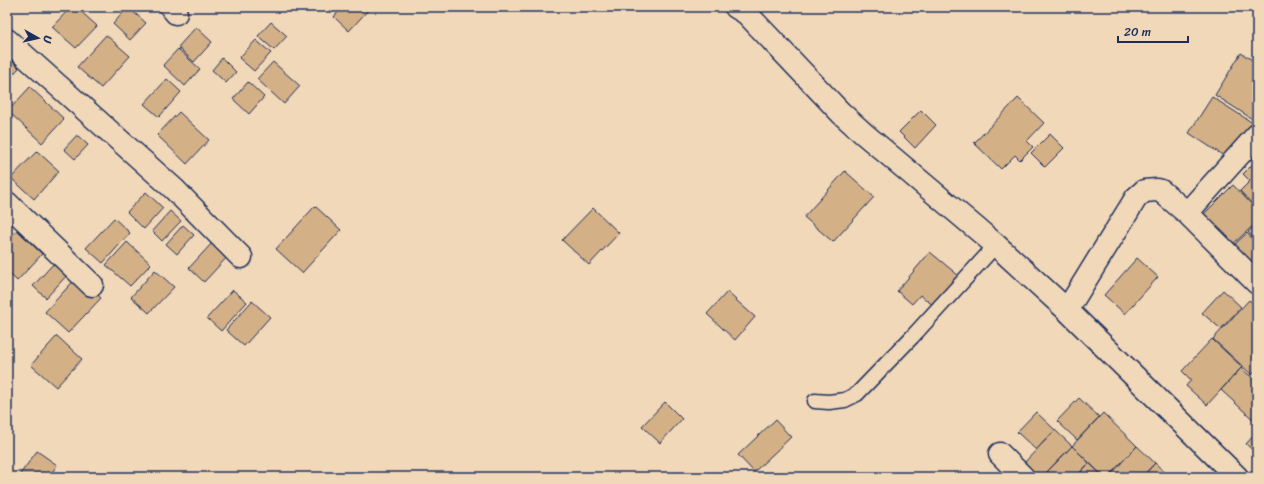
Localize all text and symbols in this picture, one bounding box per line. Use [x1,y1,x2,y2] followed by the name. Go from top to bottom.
[18,18,58,58] north arrow
[1118,18,1188,44] scale bar
[1124,21,1151,43] text: 20 m
[37,34,57,45] text: U

